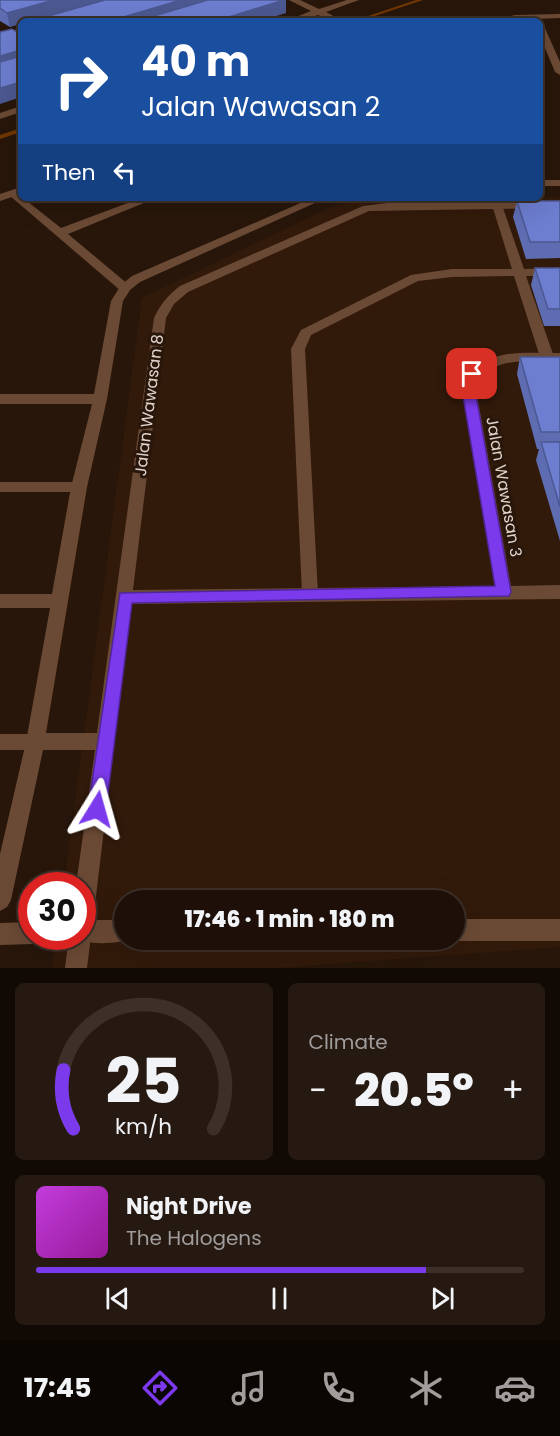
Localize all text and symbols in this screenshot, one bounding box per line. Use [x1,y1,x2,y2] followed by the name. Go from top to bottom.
[141,32,250,91] text: 40 m
[42,42,120,120] icon: right
[141,88,380,125] text: Jalan Wawasan 2
[108,156,141,189] icon: left
[42,157,96,188] text: Then
[129,333,169,477] street label: Jalan Wawasan 8
[446,348,497,399] pin
[455,357,488,390] icon: arrive
[480,415,528,559] street label: Jalan Wawasan 3
[65,777,129,841] position arrow
[18,872,96,950] speed limit sign: 30
[185,904,394,935] text: 17:46 · 1 min · 180 m
[309,1028,388,1056] text: Climate
[106,1037,182,1125] text: 25
[354,1059,474,1122] text: 20.5°
[309,1067,327,1114] text: −
[501,1067,524,1114] text: +
[115,1111,172,1142] text: km/h
[126,1191,252,1222] text: Night Drive
[126,1224,262,1252] text: The Halogens
[101,1282,134,1315] icon: previous
[263,1282,296,1315] icon: pause
[426,1282,459,1315] icon: next
[139,1367,181,1409] icon: directions
[228,1367,270,1409] icon: music
[317,1367,359,1409] icon: phone
[405,1367,447,1409] icon: climate
[494,1367,536,1409] icon: car
[23,1369,92,1406] text: 17:45

